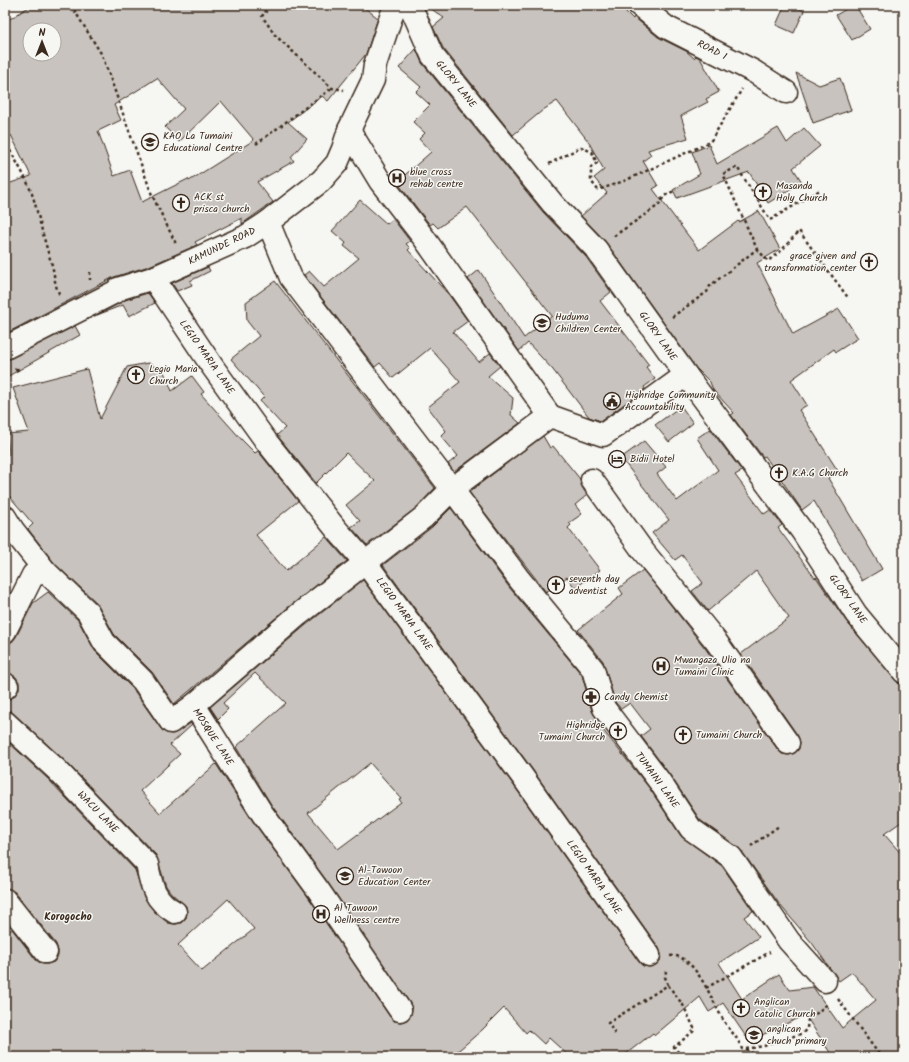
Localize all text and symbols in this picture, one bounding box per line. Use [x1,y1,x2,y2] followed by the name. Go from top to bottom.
[22,22,62,62] north arrow
[39,24,46,42] text: N
[694,36,730,64] street label: ROAD 1
[432,57,481,112] street label: GLORY LANE
[163,128,243,156] place label: KAO La Tumaini Educational Centre
[140,132,160,152] school or university icon: KAO La Tumaini Educational Centre
[410,164,464,192] place label: blue cross rehab centre
[387,168,407,188] hospital icon: blue cross rehab centre
[776,178,828,206] place label: Masanda Holy Church
[753,182,773,202] church icon: Masanda Holy Church
[193,189,250,217] place label: ACK st prisca church
[171,193,191,213] church icon: ACK st prisca church
[185,222,259,269] street label: KAMUNDE ROAD
[764,248,857,276] place label: grace given and transformation center
[859,252,879,272] church icon: grace given and transformation center
[635,308,682,365] street label: GLORY LANE
[555,309,622,337] place label: Huduma Children Center
[532,313,552,333] school or university icon: Huduma Children Center
[175,316,239,398] street label: LEGIO MARIA LANE
[149,361,198,389] place label: Legio Maria Church
[126,365,146,385] church icon: Legio Maria Church
[625,387,716,415] place label: Highridge Community Accountability
[602,391,622,411] public building icon: Highridge Community Accountability
[607,449,627,469] hotel icon: Bidii Hotel
[630,451,675,467] place label: Bidii Hotel
[769,463,789,483] church icon: K.A.G Church
[792,465,848,481] place label: K.A.G Church
[569,571,620,599] place label: seventh day adventist
[825,571,872,628] street label: GLORY LANE
[372,574,437,655] street label: LEGIO MARIA LANE
[546,575,566,595] church icon: seventh day adventist
[674,652,751,680] place label: Mwangaza Ulio na Tumaini Clinic
[651,656,671,676] hospital icon: Mwangaza Ulio na Tumaini Clinic
[581,687,601,707] pharmacy icon: Candy Chemist
[604,689,668,705] place label: Candy Chemist
[188,705,238,770] street label: MOSQUE LANE
[539,717,605,745] place label: Highridge Tumaini Church
[608,721,628,741] church icon: Highridge Tumaini Church
[673,725,693,745] church icon: Tumaini Church
[696,727,762,743] place label: Tumaini Church
[631,748,684,813] street label: TUMAINI LANE
[73,787,123,838] street label: WACU LANE
[562,836,626,918] street label: LEGIO MARIA LANE
[358,862,431,890] place label: Al-Tawoon Education Center
[335,866,355,886] school or university icon: Al-Tawoon Education Center
[334,900,400,928] place label: Al Tawoon Wellness centre
[311,904,331,924] hospital icon: Al Tawoon Wellness centre
[44,908,92,926] district label: Korogocho
[754,994,816,1022] place label: Anglican Catolic Church
[731,998,751,1018] church icon: Anglican Catolic Church
[767,1021,827,1049] place label: anglican chuch primary
[744,1025,764,1045] school or university icon: anglican chuch primary

